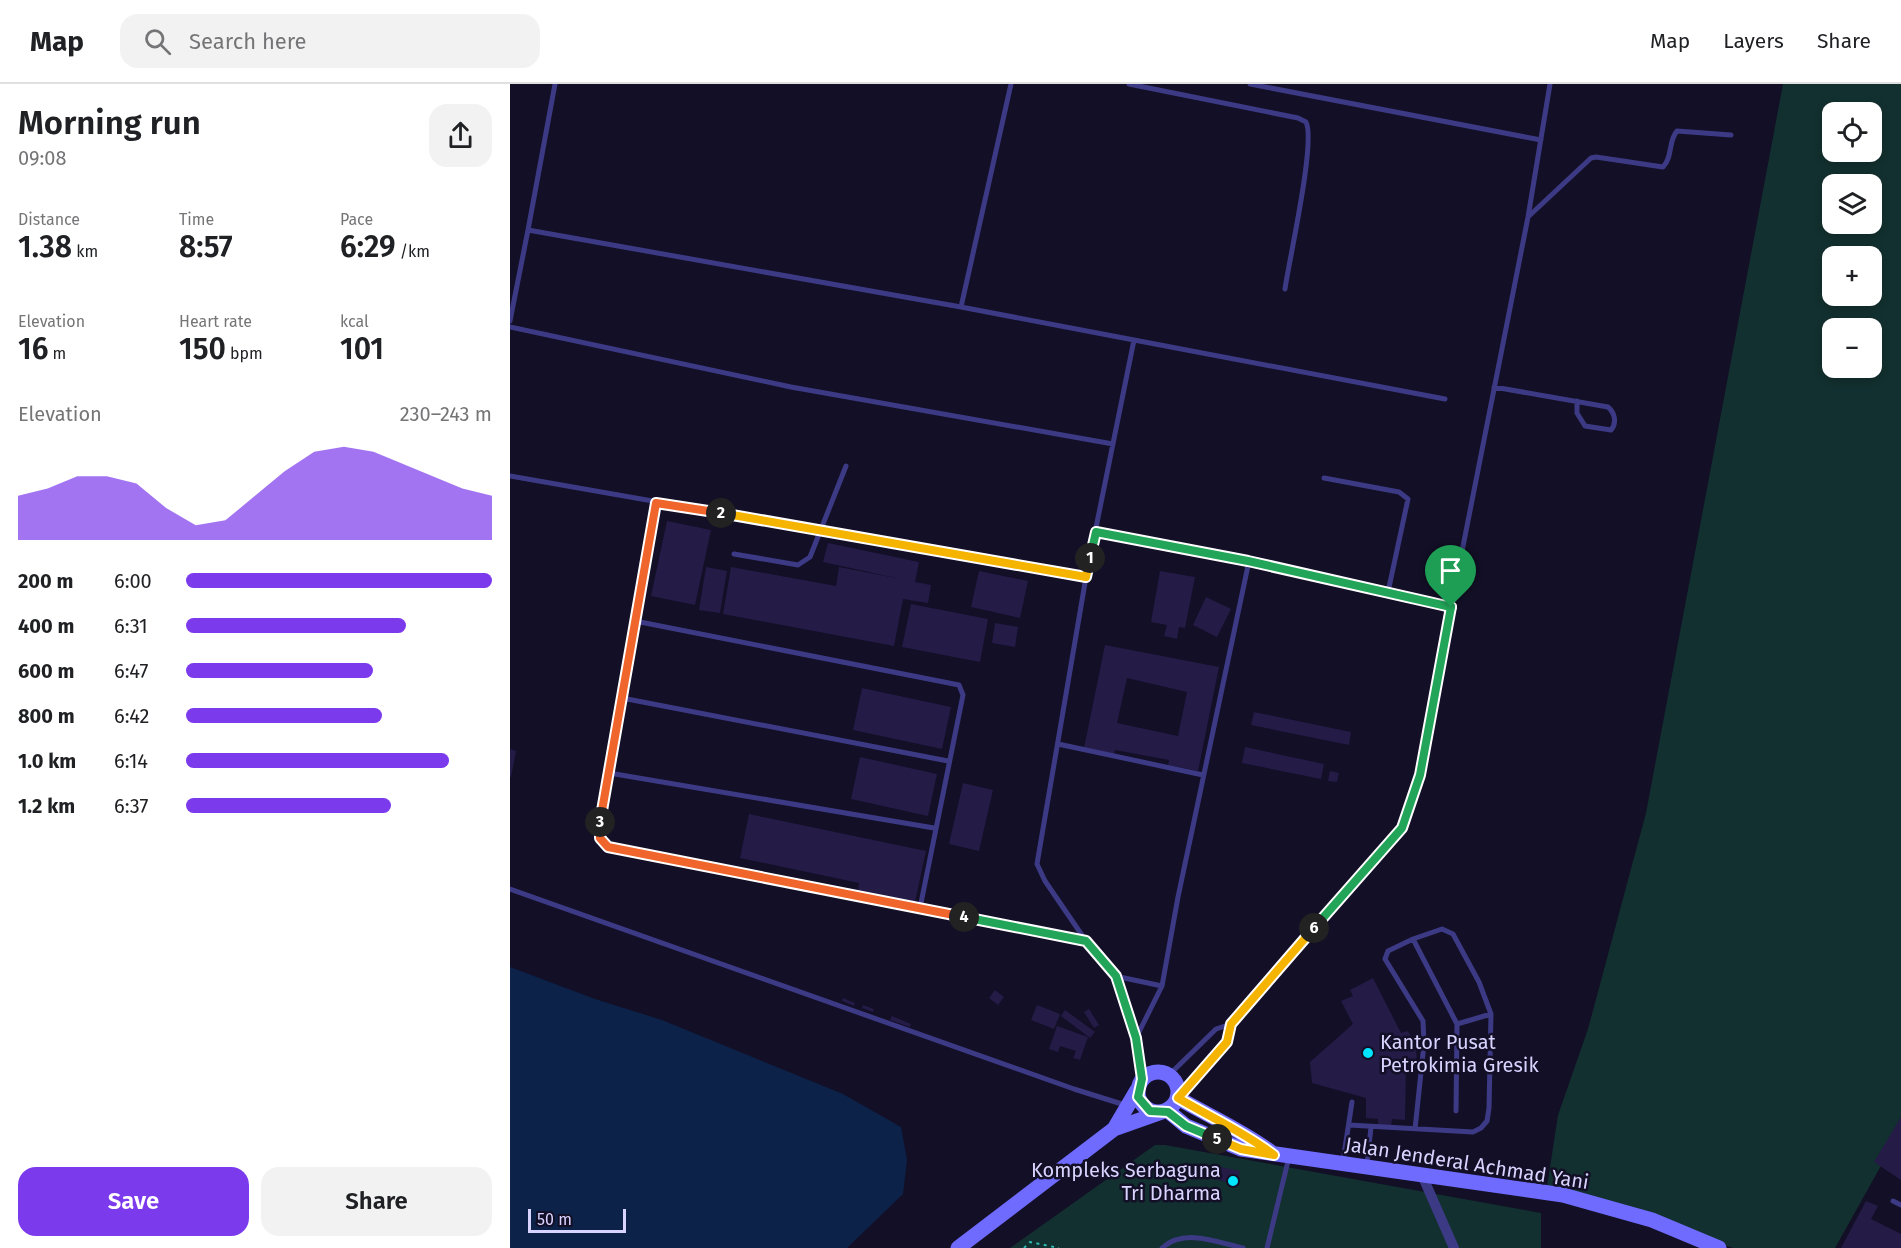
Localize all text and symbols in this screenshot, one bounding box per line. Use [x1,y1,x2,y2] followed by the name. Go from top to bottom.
[120,14,540,68] search box
[30,25,84,58] text: Map
[141,25,174,58] icon: search
[189,28,307,55] text: Search here
[1650,28,1690,54] text: Map
[1723,28,1784,54] text: Layers
[1817,28,1871,54] text: Share
[1822,102,1882,378] map controls
[1822,102,1882,162] button: locate
[18,103,201,143] text: Morning run
[429,104,492,167] button: share
[18,146,66,170] text: 09:08
[1822,174,1882,234] button: layers
[18,210,80,229] text: Distance
[179,210,214,229] text: Time
[340,210,373,229] text: Pace
[18,229,72,265] text: 1.38
[179,229,233,265] text: 8:57
[340,229,396,265] text: 6:29
[72,242,98,261] text: km
[396,242,430,261] text: /km
[1822,246,1882,306] button: +
[18,312,85,331] text: Elevation
[179,312,252,331] text: Heart rate
[340,312,369,331] text: kcal
[1822,318,1882,378] button: −
[18,331,48,367] text: 16
[179,331,226,367] text: 150
[340,331,384,367] text: 101
[48,344,66,363] text: m
[226,344,263,363] text: bpm
[18,402,102,426] text: Elevation
[400,402,492,426] text: 230–243 m
[706,498,736,528] pin: 2
[717,503,725,522] text: 2
[1075,543,1105,573] pin: 1
[1425,545,1476,607] pin
[1086,548,1094,567] text: 1
[1434,554,1467,587] icon: arrive
[18,569,73,593] text: 200 m
[114,569,152,593] text: 6:00
[18,614,74,638] text: 400 m
[114,614,148,638] text: 6:31
[18,659,74,683] text: 600 m
[114,659,148,683] text: 6:47
[18,704,75,728] text: 800 m
[114,704,150,728] text: 6:42
[18,749,76,773] text: 1.0 km
[114,749,148,773] text: 6:14
[18,794,75,818] text: 1.2 km
[114,794,148,818] text: 6:37
[585,807,615,837] pin: 3
[596,812,604,831] text: 3
[949,902,979,932] pin: 4
[959,907,969,926] text: 4
[1299,913,1329,943] pin: 6
[1309,918,1319,937] text: 6
[1380,1030,1539,1077] place label: Kantor Pusat Petrokimia Gresik
[1361,1046,1375,1060] marker: Kantor Pusat Petrokimia Gresik
[1202,1124,1232,1154] pin: 5
[1213,1129,1221,1148] text: 5
[1343,1132,1591,1194] street label: Jalan Jenderal Achmad Yani
[1031,1158,1221,1205] place label: Kompleks Serbaguna Tri Dharma
[18,1167,249,1236] button: Save
[261,1167,492,1236] button: Share
[1226,1174,1240,1188] marker: Kompleks Serbaguna Tri Dharma
[528,1206,626,1234] scale bar
[537,1210,572,1229] text: 50 m

